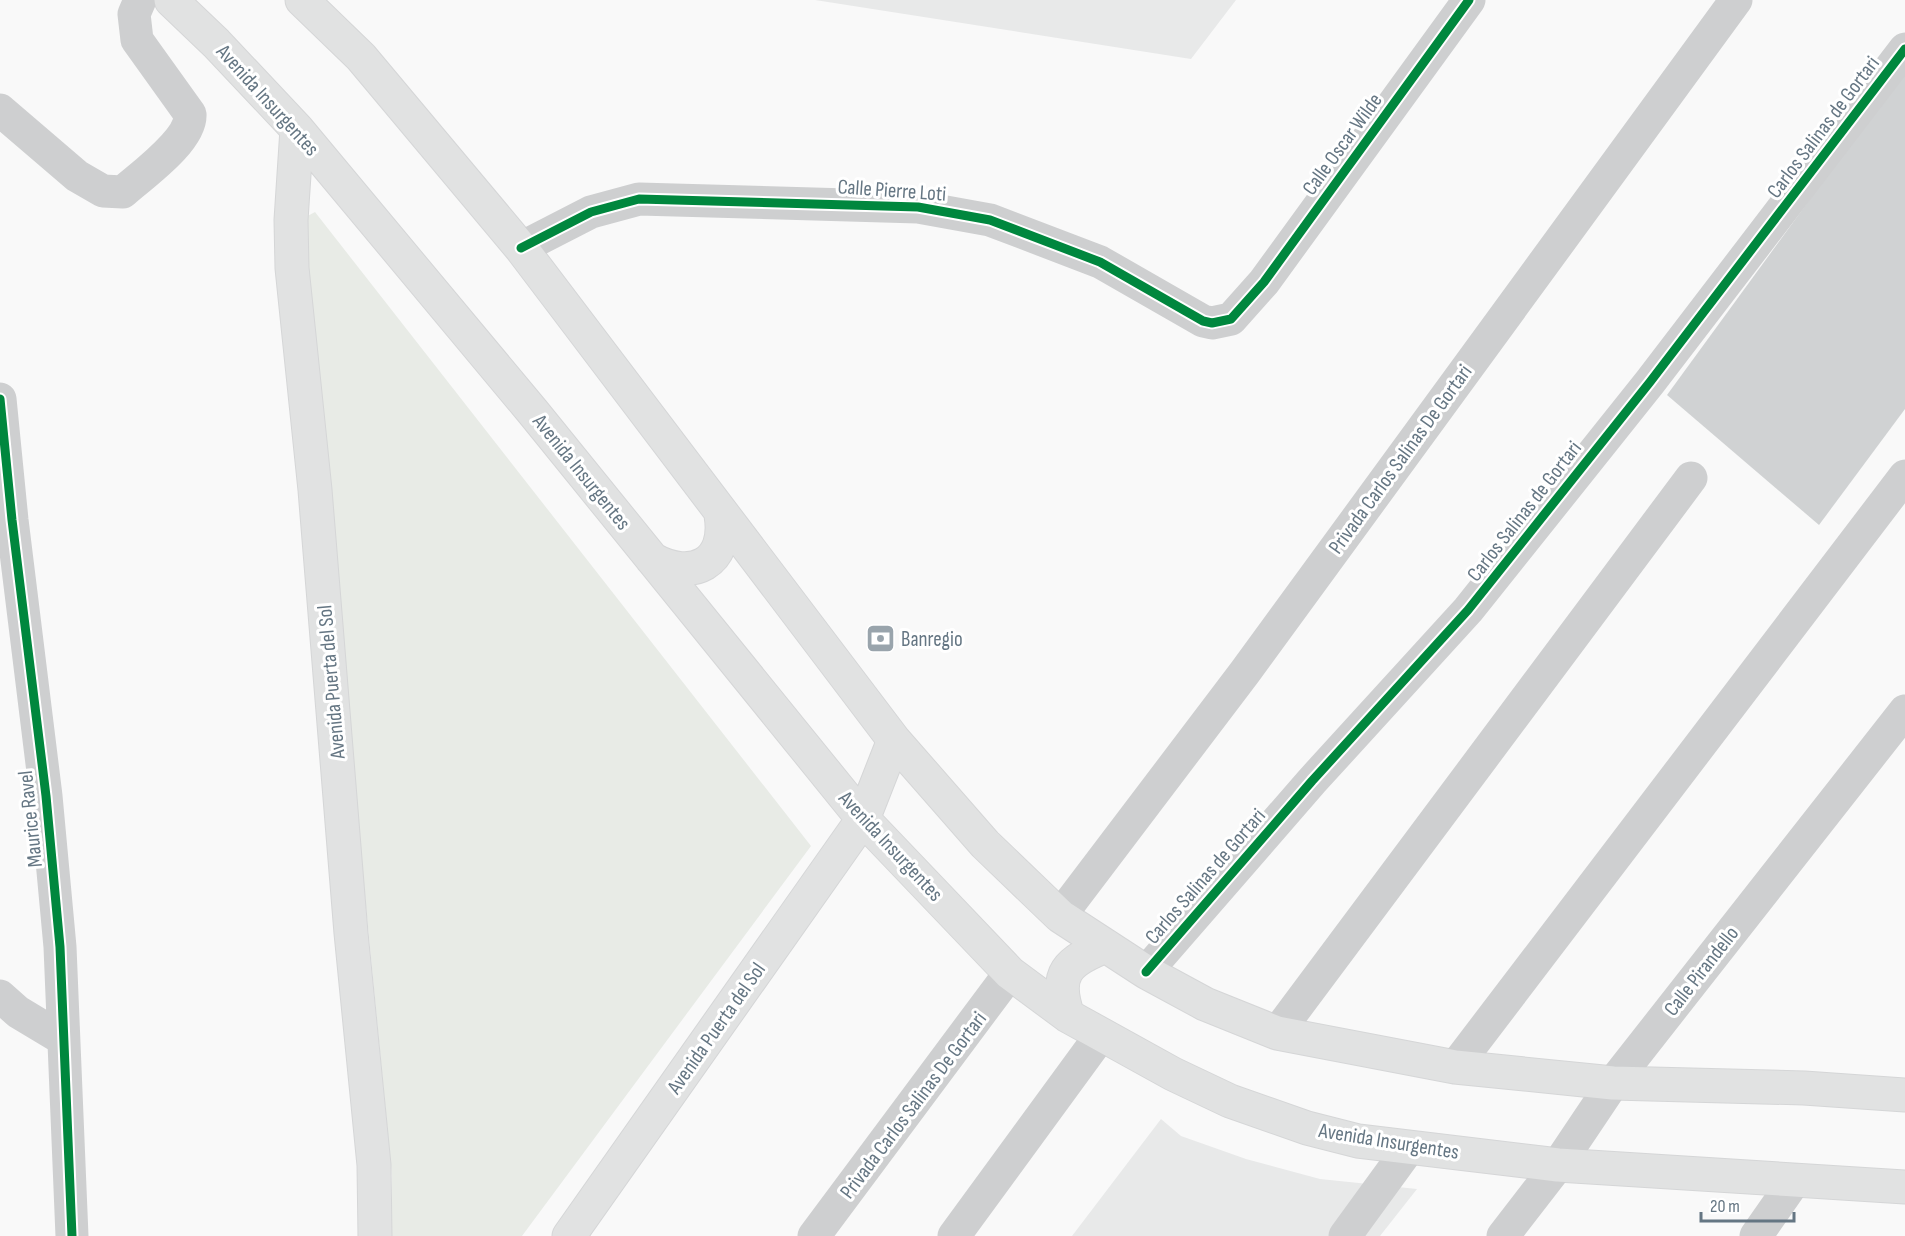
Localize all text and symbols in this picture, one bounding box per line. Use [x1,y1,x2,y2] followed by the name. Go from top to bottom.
[210,39,324,161] street label: Avenida Insurgentes
[1762,51,1885,203] street label: Carlos Salinas de Gortari
[1297,89,1388,200] street label: Calle Oscar Wilde
[837,174,947,207] street label: Calle Pierre Loti
[1323,360,1477,559] street label: Privada Carlos Salinas De Gortari
[527,409,636,535] street label: Avenida Insurgentes
[1462,436,1587,586] street label: Carlos Salinas de Gortari
[312,604,351,761] street label: Avenida Puerta del Sol
[864,623,896,655] bank icon: Banregio
[901,627,963,652] place label: Banregio
[13,769,48,869] street label: Maurice Ravel
[833,785,948,907] street label: Avenida Insurgentes
[1140,804,1271,949] street label: Carlos Salinas de Gortari
[1659,922,1744,1021] street label: Calle Pirandello
[661,958,771,1099] street label: Avenida Puerta del Sol
[835,1007,992,1204] street label: Privada Carlos Salinas De Gortari
[1316,1118,1461,1165] street label: Avenida Insurgentes
[1701,1185,1794,1223] scale bar
[1710,1196,1740,1217] text: 20 m

